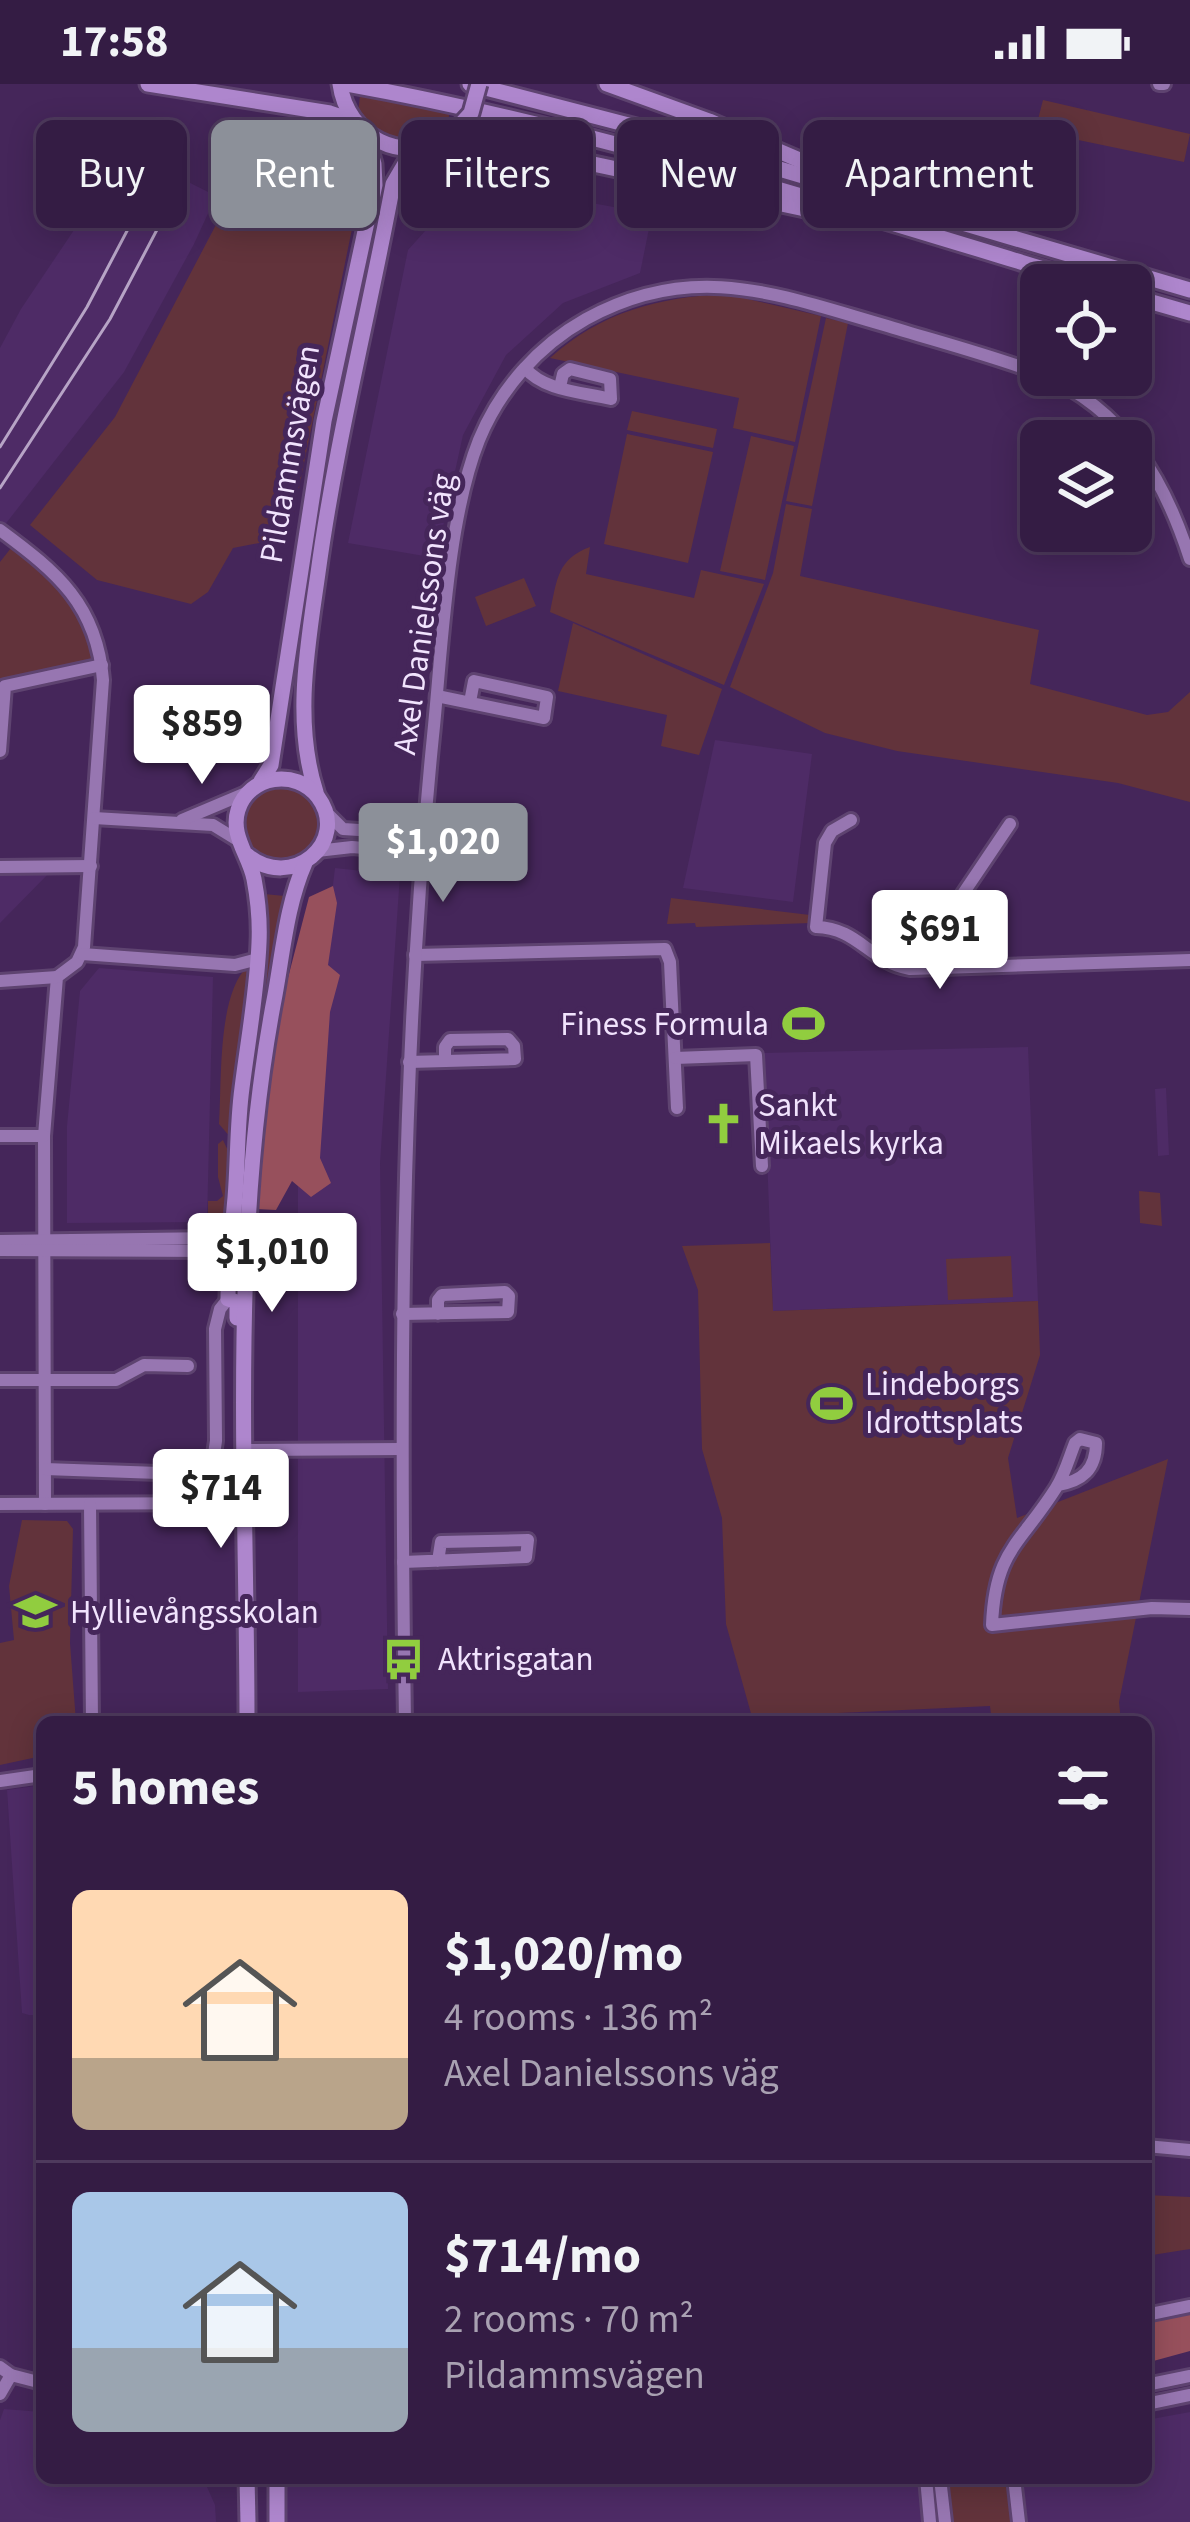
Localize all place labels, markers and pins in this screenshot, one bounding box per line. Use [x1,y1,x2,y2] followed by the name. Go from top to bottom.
[131,685,273,787] pin: $859
[345,803,541,905] pin: $1,020
[869,890,1011,992] pin: $691
[560,1001,769,1048] place label: Finess Formula
[780,1001,826,1047] sports icon: Finess Formula
[758,1082,944,1167] place label: Sankt Mikaels kyrka
[701,1101,747,1147] church icon: Sankt Mikaels kyrka
[174,1213,370,1315] pin: $1,010
[865,1361,1023,1446] place label: Lindeborgs Idrottsplats
[808,1380,854,1426] sports icon: Lindeborgs Idrottsplats
[150,1449,292,1551] pin: $714
[13,1589,59,1635] school or university icon: Hyllievångsskolan
[70,1589,319,1636] place label: Hyllievångsskolan
[381,1636,427,1682] bus stop icon: Aktrisgatan
[438,1636,594,1683] place label: Aktrisgatan

